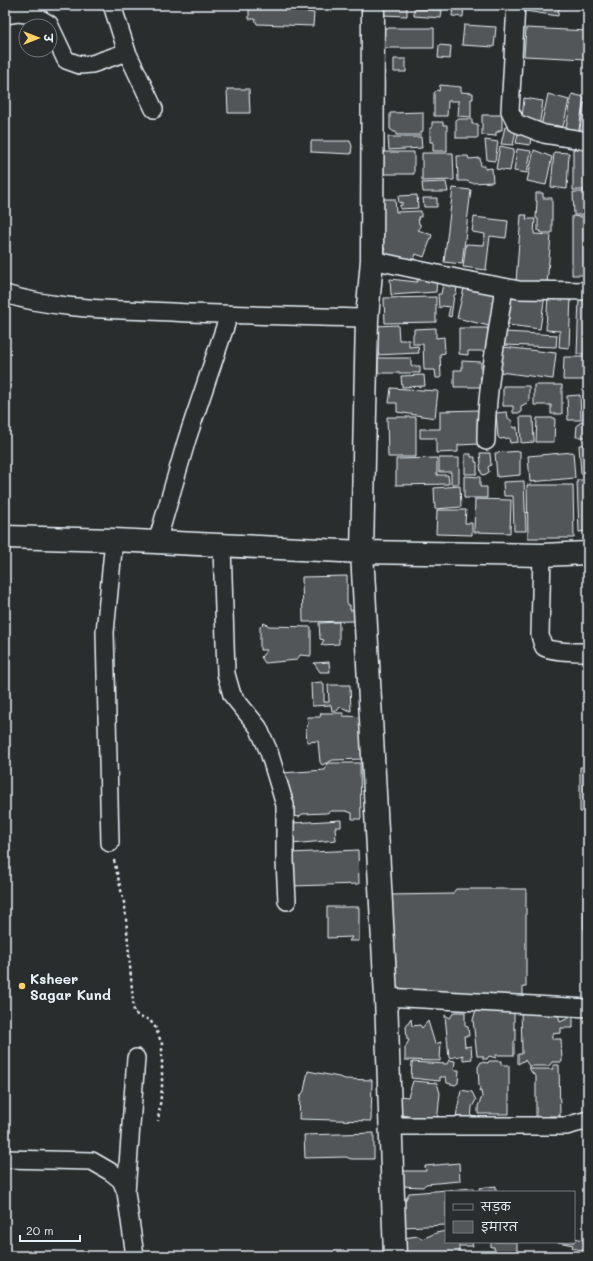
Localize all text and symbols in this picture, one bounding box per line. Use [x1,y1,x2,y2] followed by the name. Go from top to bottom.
[18,18,58,58] north arrow
[41,33,56,43] text: उ
[30,969,111,1004] place label: Ksheer Sagar Kund
[17,981,27,991] marker: Ksheer Sagar Kund
[445,1191,575,1243] legend
[480,1198,512,1215] text: सड़क
[20,1217,80,1243] scale bar
[481,1218,519,1234] text: इमारत
[26,1222,54,1238] text: 20 m

